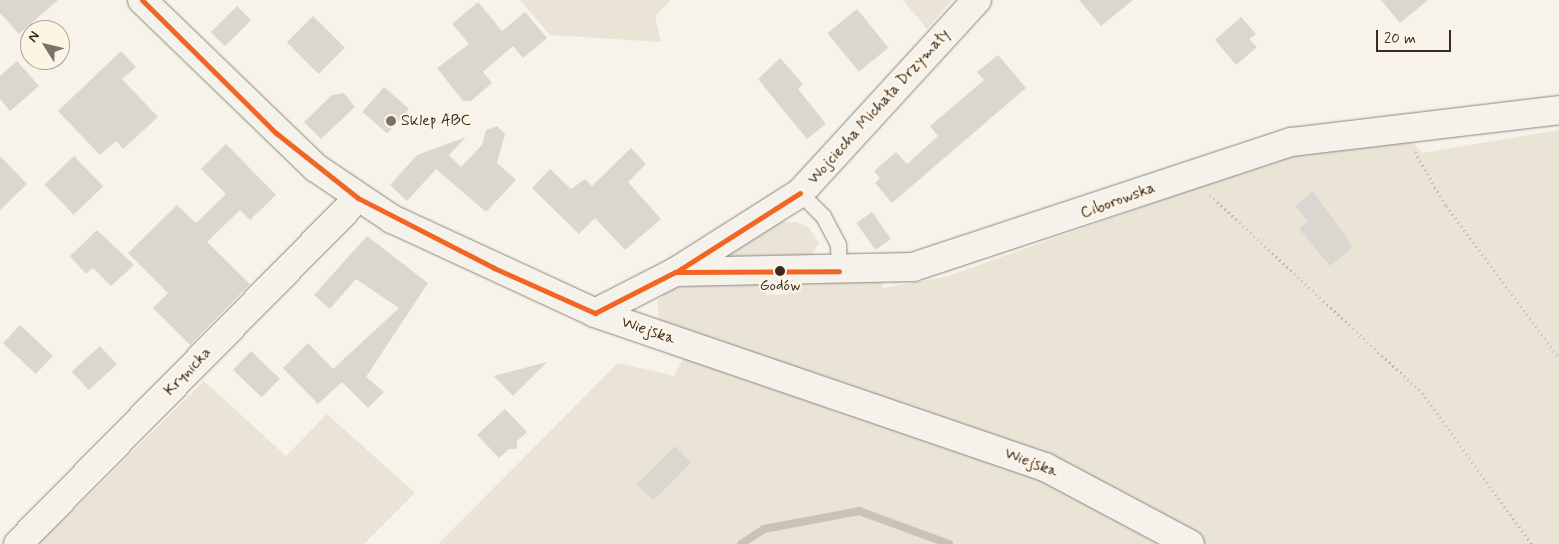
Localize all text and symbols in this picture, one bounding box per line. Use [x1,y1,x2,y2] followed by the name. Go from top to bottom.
[20,20,70,70] north arrow
[1379,20,1454,52] scale bar
[804,25,954,189] street label: Wojciecha Michała Drzymały
[24,28,44,46] text: N
[1384,29,1416,49] text: 20 m
[401,111,471,131] place label: Sklep ABC
[385,115,397,127] marker: Sklep ABC
[1078,179,1158,223] street label: Ciborowska
[775,266,785,276] marker: Godów
[760,278,800,296] place label: Godów
[619,313,677,349] street label: Wiejska
[160,344,216,400] street label: Krynicka
[1002,444,1060,482] street label: Wiejska

